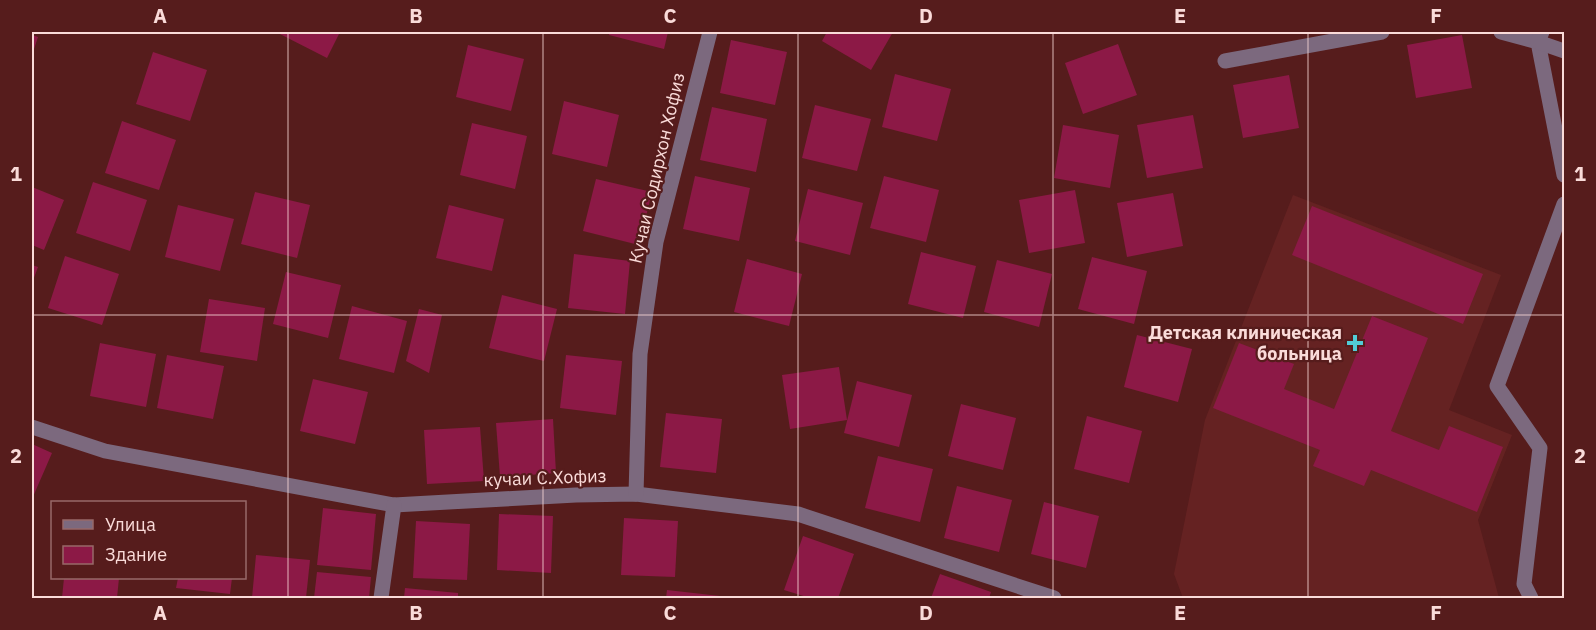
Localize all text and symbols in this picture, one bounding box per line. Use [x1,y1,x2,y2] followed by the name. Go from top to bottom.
[153,2,167,29] text: A
[409,2,423,29] text: B
[663,2,677,29] text: C
[919,2,933,29] text: D
[1174,2,1186,29] text: E
[1430,2,1442,29] text: F
[623,70,690,266] street label: Кучаи Содирхон Хофиз
[10,160,22,187] text: 1
[1574,160,1586,187] text: 1
[1148,321,1342,365] place label: Детская клиническая больница
[1346,334,1364,352] marker: Детская клиническая больница
[10,442,22,469] text: 2
[1574,442,1586,469] text: 2
[483,464,607,491] street label: кучаи С.Хофиз
[51,501,246,579] legend
[105,513,156,536] text: Улица
[105,543,167,566] text: Здание
[153,599,167,626] text: A
[409,599,423,626] text: B
[663,599,677,626] text: C
[919,599,933,626] text: D
[1174,599,1186,626] text: E
[1430,599,1442,626] text: F

